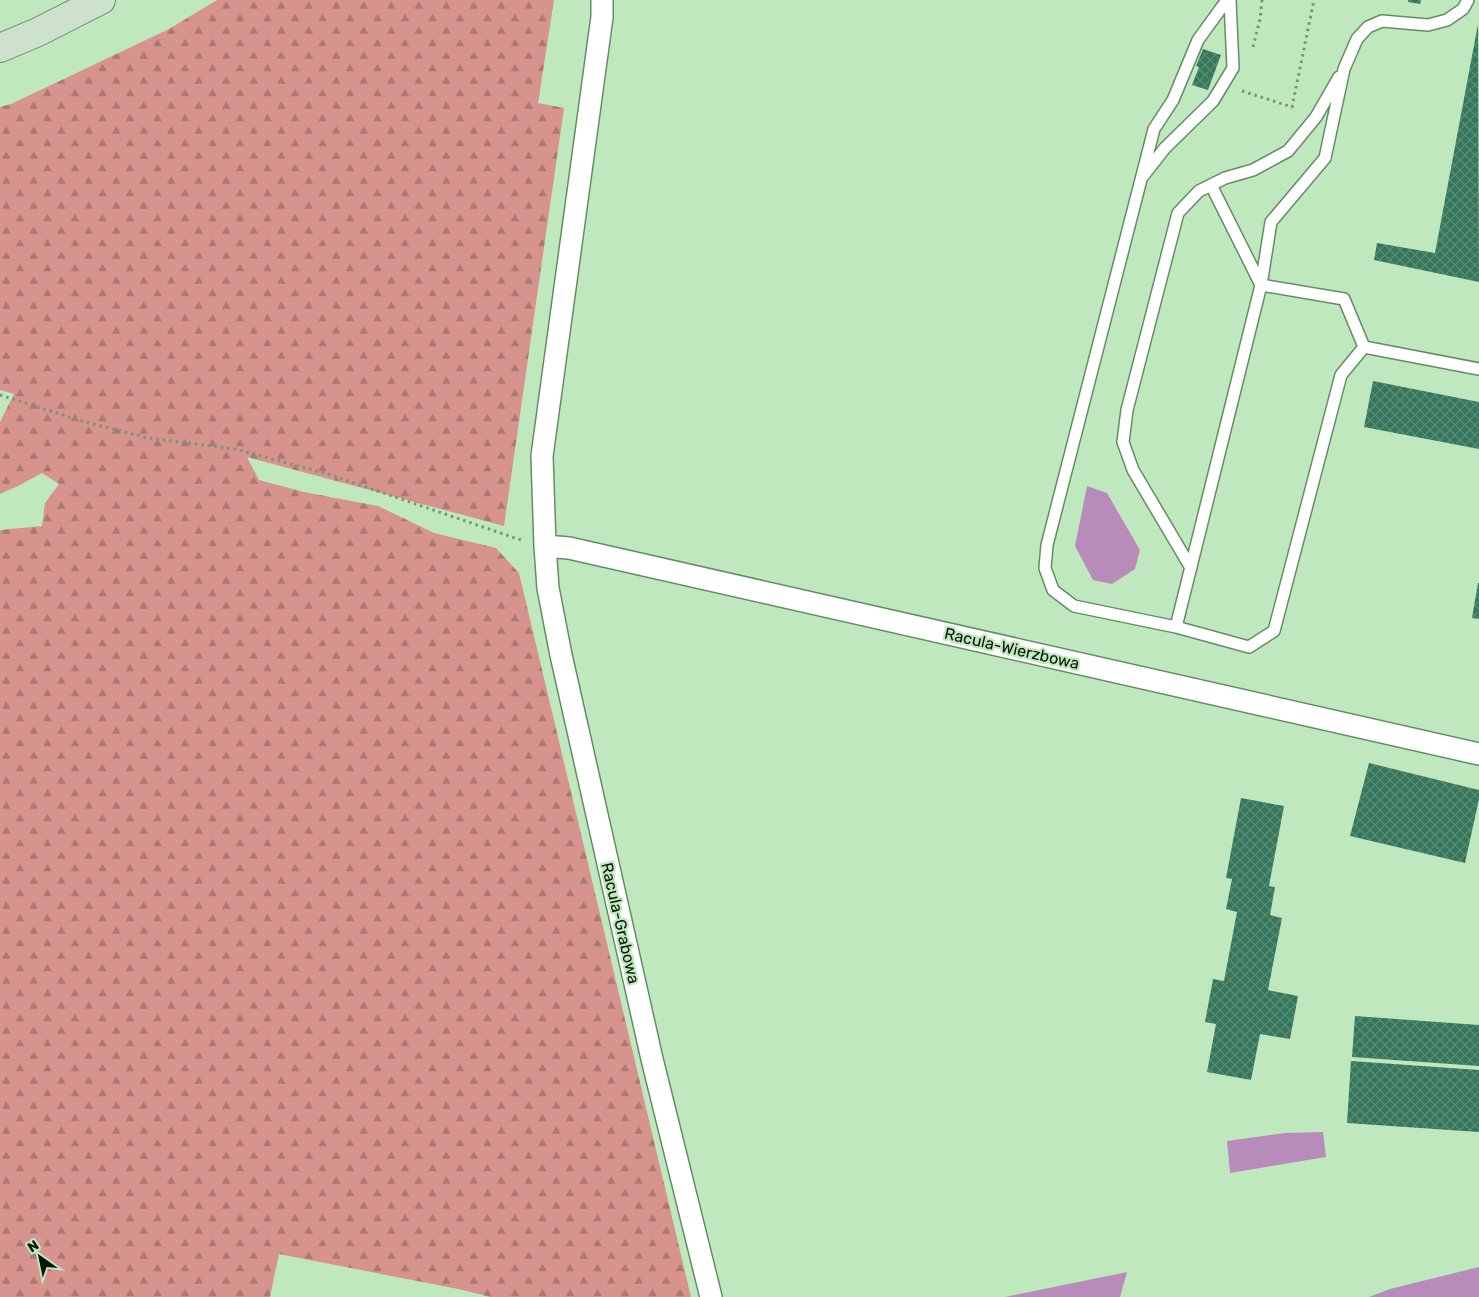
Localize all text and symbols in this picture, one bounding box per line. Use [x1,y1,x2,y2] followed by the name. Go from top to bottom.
[943,624,1081,673] street label: Racula-Wierzbowa
[597,861,644,986] street label: Racula-Grabowa
[15,1232,65,1282] north arrow
[24,1237,42,1256] text: N

